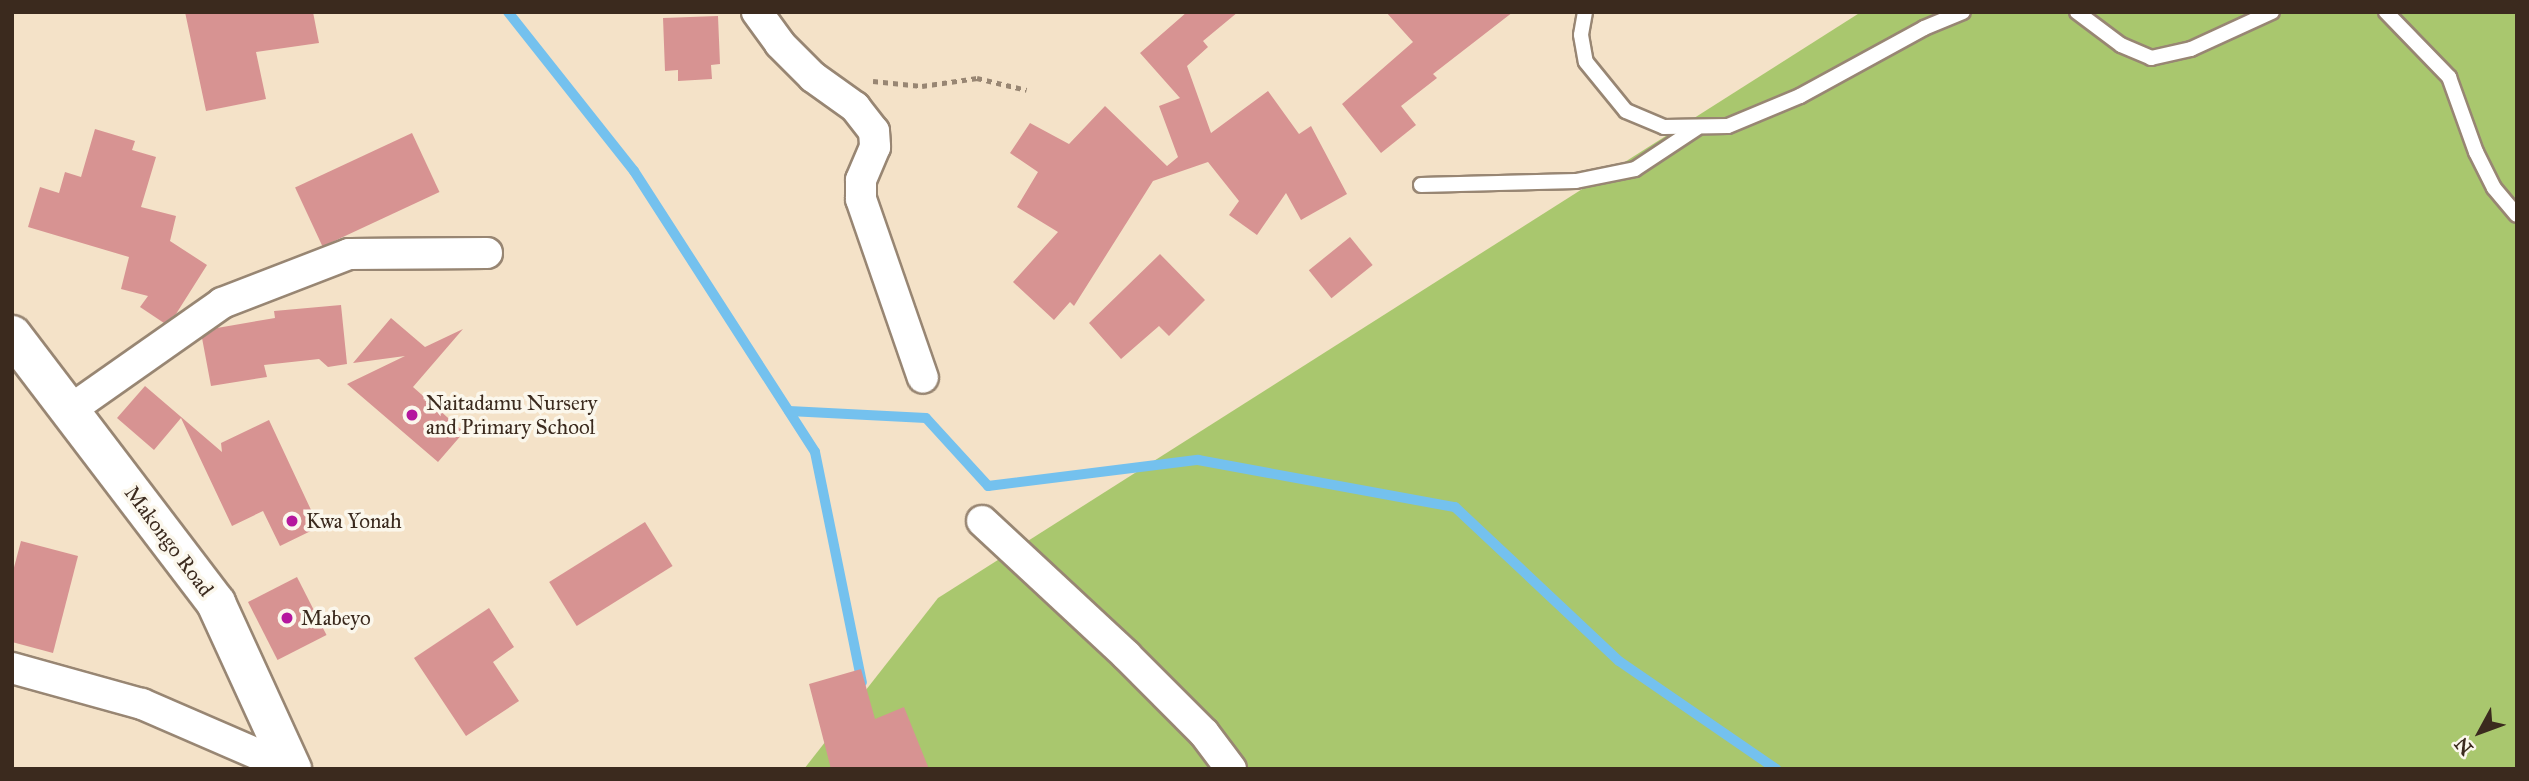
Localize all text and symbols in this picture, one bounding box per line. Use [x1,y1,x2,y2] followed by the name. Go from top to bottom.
[426,390,597,440] place label: Naitadamu Nursery and Primary School
[404,407,420,423] marker: Naitadamu Nursery and Primary School
[119,481,219,601] street label: Makongo Road
[306,508,402,534] place label: Kwa Yonah
[284,513,300,529] marker: Kwa Yonah
[301,605,371,631] place label: Mabeyo
[279,610,295,626] marker: Mabeyo
[2445,697,2515,767] north arrow
[2450,732,2478,760] text: N

